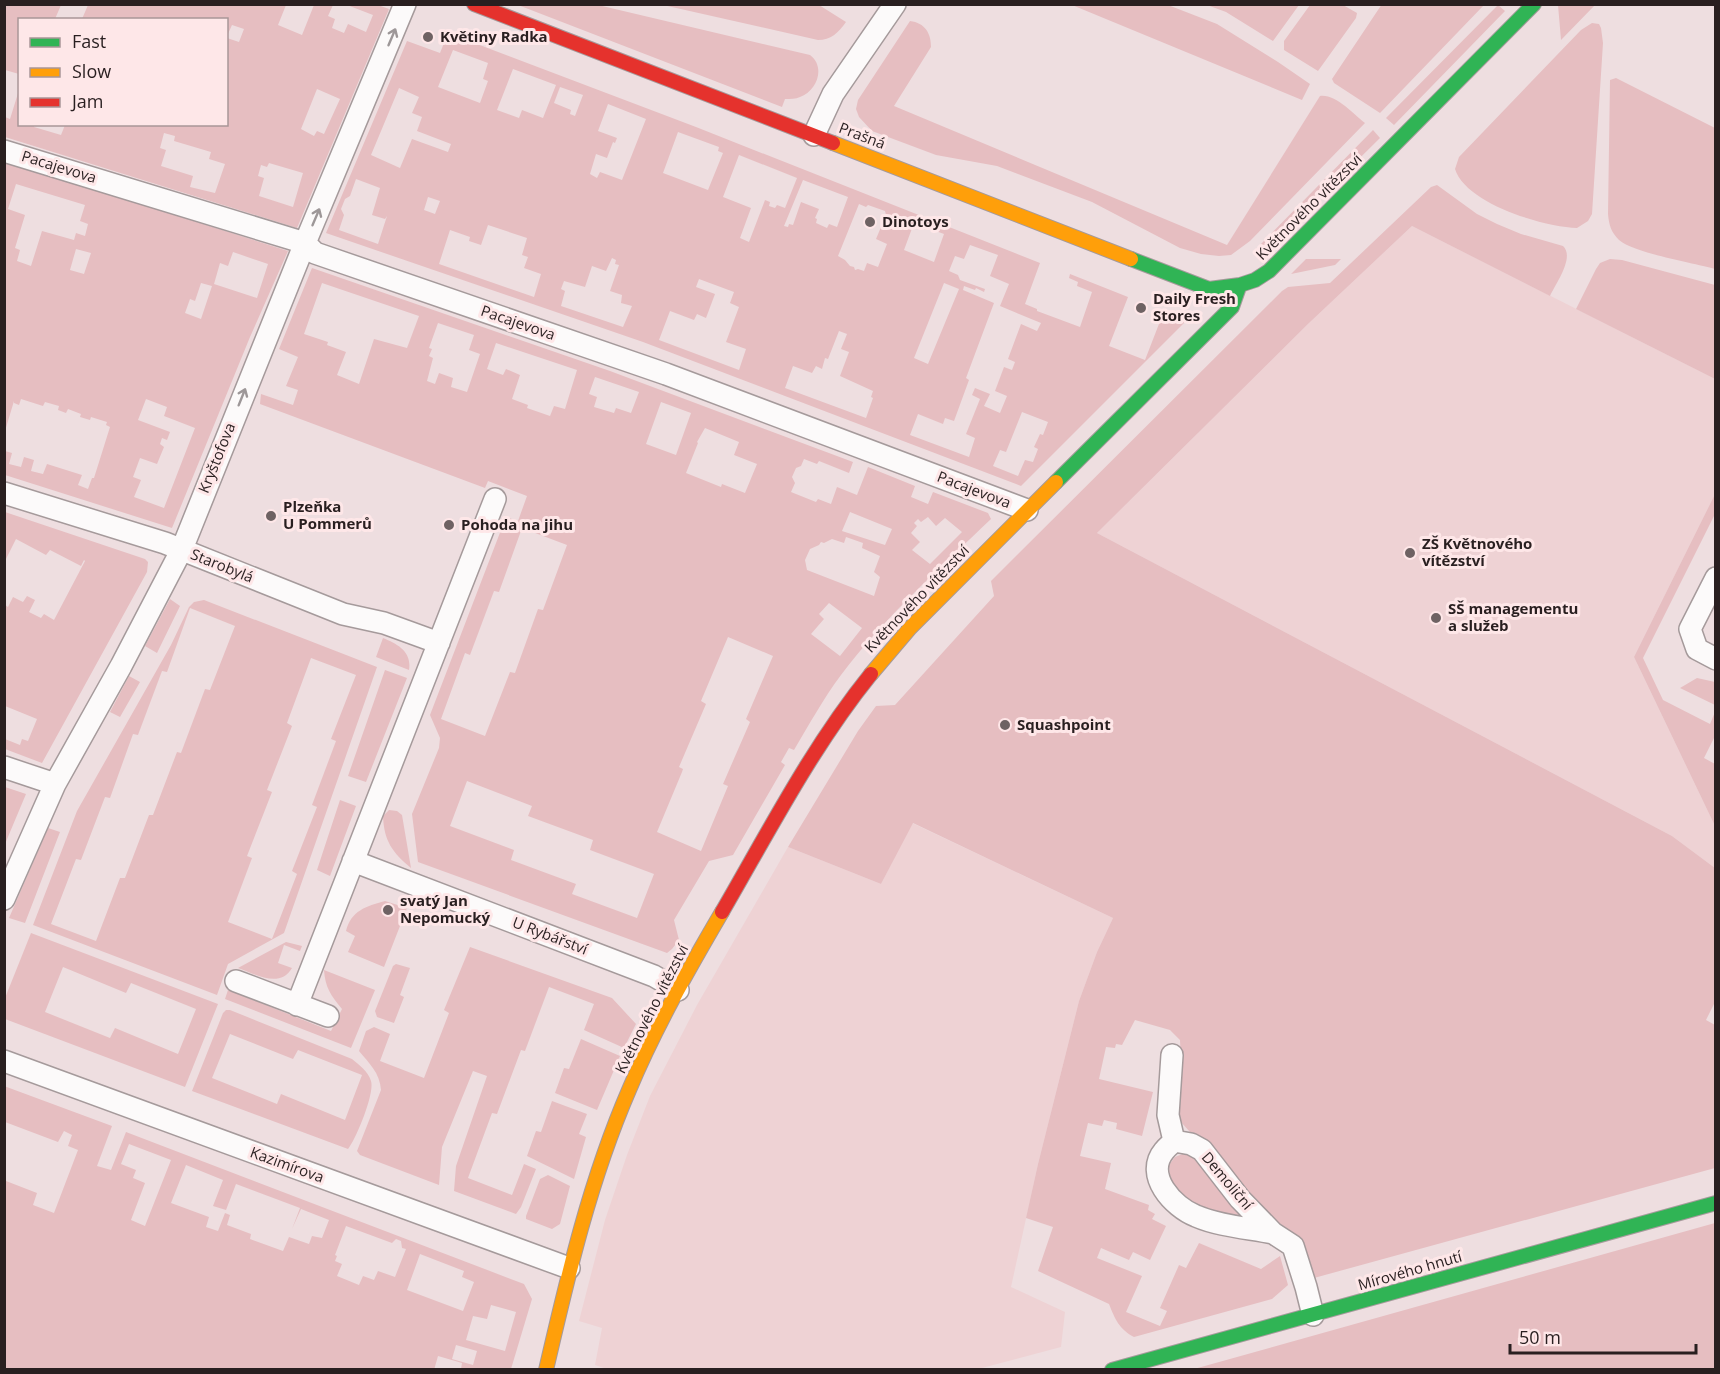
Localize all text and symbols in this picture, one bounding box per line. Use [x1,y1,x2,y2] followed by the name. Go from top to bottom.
[18,18,228,126] legend
[440,26,548,46] place label: Květiny Radka
[387,28,398,46] one-way arrow
[72,29,106,53] text: Fast
[421,30,435,44] marker: Květiny Radka
[72,59,111,83] text: Slow
[70,89,104,113] text: Jam
[836,117,888,153] street label: Prašná
[19,145,99,187] street label: Pacajevova
[1251,148,1367,264] street label: Květnového vítězství
[311,208,322,226] one-way arrow
[882,211,949,231] place label: Dinotoys
[863,215,877,229] marker: Dinotoys
[1153,288,1236,325] place label: Daily Fresh Stores
[478,300,558,344] street label: Pacajevova
[1134,301,1148,315] marker: Daily Fresh Stores
[237,388,248,407] one-way arrow
[193,419,239,496] street label: Kryštofova
[935,466,1014,512] street label: Pacajevova
[283,496,372,533] place label: Plzeňka U Pommerů
[264,509,278,523] marker: Plzeňka U Pommerů
[461,514,573,534] place label: Pohoda na jihu
[442,518,456,532] marker: Pohoda na jihu
[1422,533,1532,570] place label: ZŠ Květnového vítězství
[860,539,974,657] street label: Květnového vítězství
[188,543,257,587] street label: Starobylá
[1403,546,1417,560] marker: ZŠ Květnového vítězství
[1448,598,1578,635] place label: SŠ managementu a služeb
[1429,611,1443,625] marker: SŠ managementu a služeb
[1017,714,1111,734] place label: Squashpoint
[998,718,1012,732] marker: Squashpoint
[400,890,490,927] place label: svatý Jan Nepomucký
[381,903,395,917] marker: svatý Jan Nepomucký
[510,912,592,959] street label: U Rybářství
[610,939,693,1077] street label: Květnového vítězství
[248,1141,327,1187] street label: Kazimírova
[1198,1147,1259,1215] street label: Demoliční
[1355,1245,1465,1294] street label: Mírového hnutí
[1510,1317,1696,1355] scale bar
[1519,1325,1561,1349] text: 50 m

